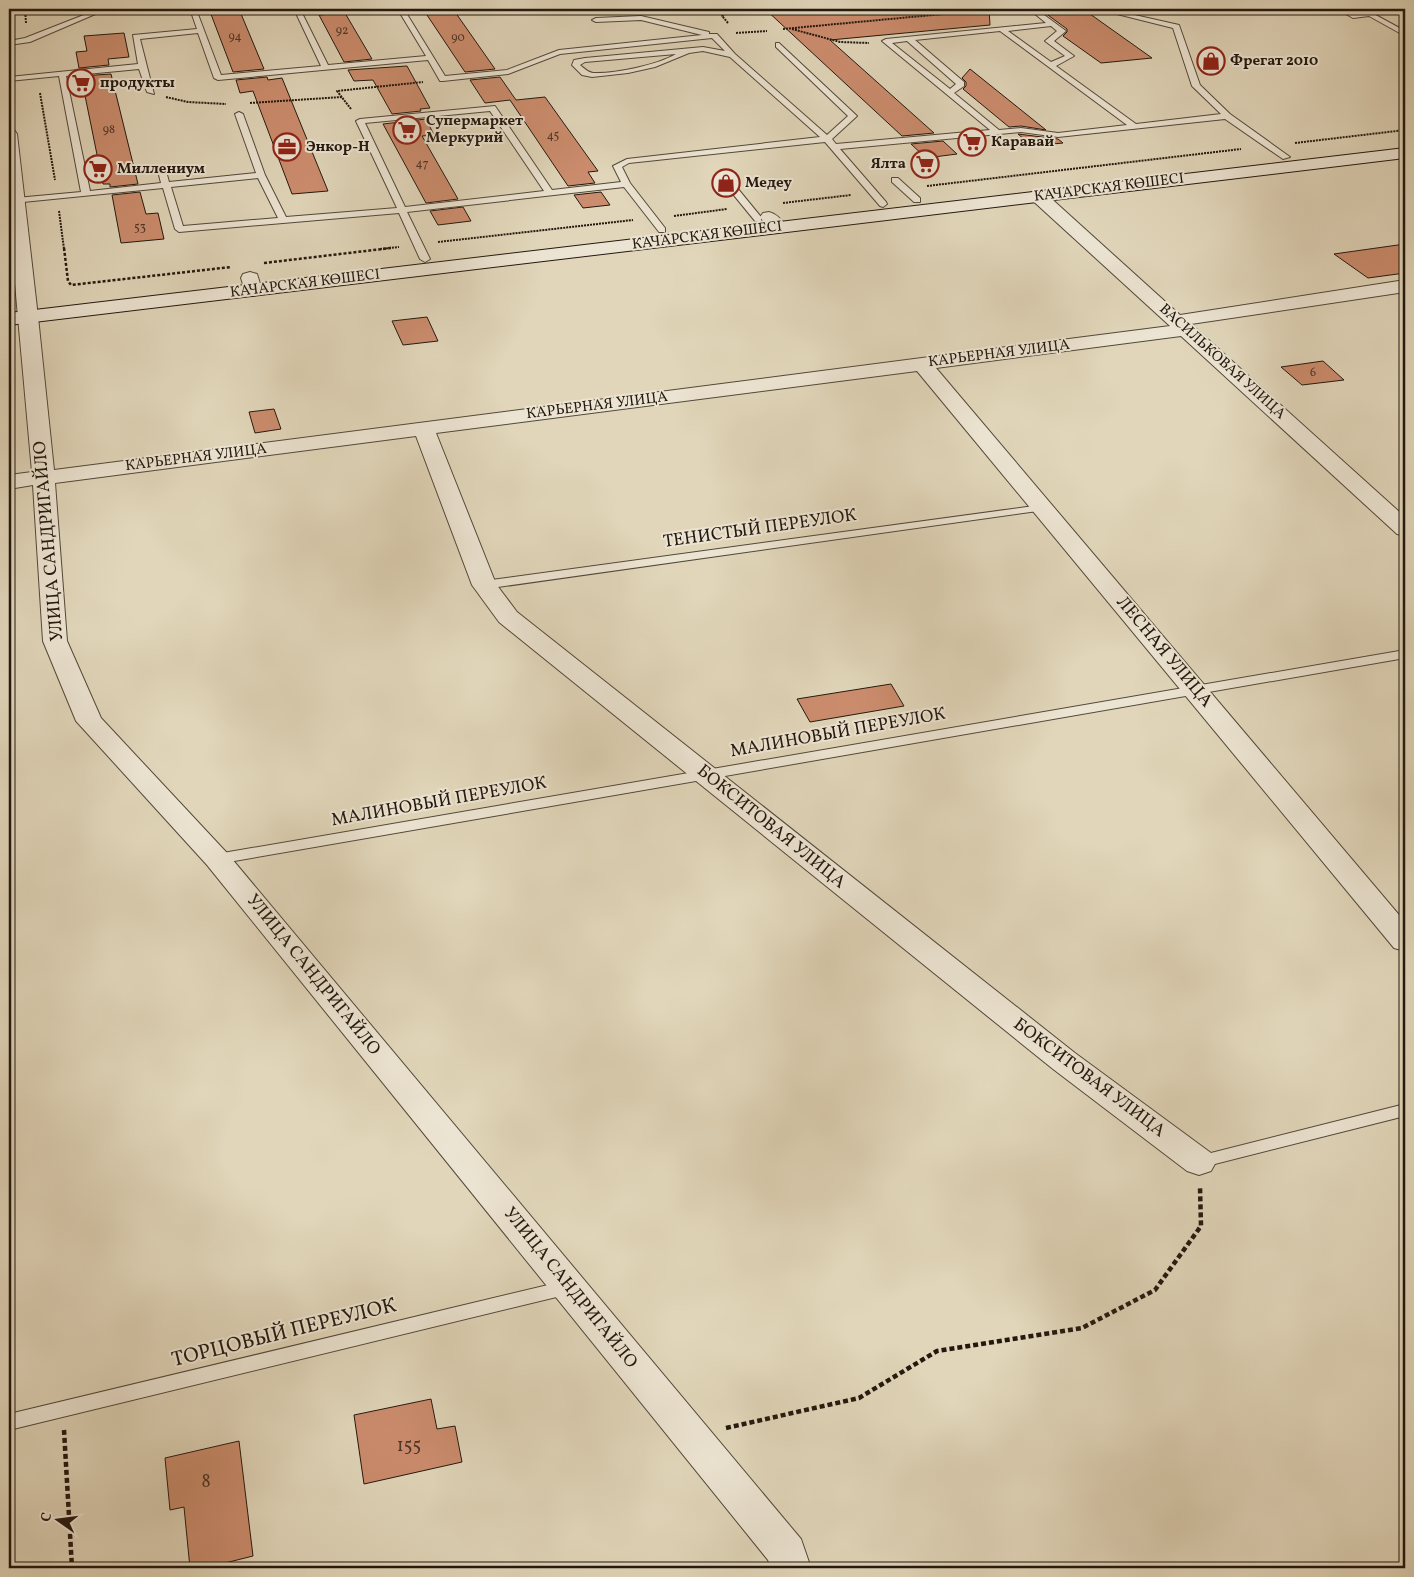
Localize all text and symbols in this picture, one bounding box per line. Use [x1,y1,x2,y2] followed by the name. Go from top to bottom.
[336,23,348,39] house number: 92
[228,29,242,45] house number: 94
[451,30,465,46] house number: 90
[1196,46,1226,76] shop icon: Фрегат 2010
[1230,51,1318,72] place label: Фрегат 2010
[66,68,96,98] supermarket icon: продукты
[100,73,175,94] place label: продукты
[426,111,524,149] place label: Супермаркет Меркурий
[392,115,422,145] supermarket icon: Супермаркет Меркурий
[103,122,115,138] house number: 98
[957,127,987,157] supermarket icon: Каравай
[547,128,560,144] house number: 45
[272,132,302,162] office icon: Энкор-Н
[991,132,1054,153] place label: Каравай
[306,137,370,158] place label: Энкор-Н
[910,149,940,179] supermarket icon: Ялта
[83,154,113,184] supermarket icon: Миллениум
[871,154,906,175] place label: Ялта
[416,156,429,172] house number: 47
[117,159,205,180] place label: Миллениум
[711,168,741,198] shop icon: Медеу
[1033,168,1185,208] street label: КАЧАРСКАЯ КӨШЕСІ
[745,173,793,194] place label: Медеу
[631,216,783,256] street label: КАЧАРСКАЯ КӨШЕСІ
[134,220,146,236] house number: 53
[229,264,381,304] street label: КАЧАРСКАЯ КӨШЕСІ
[1154,299,1290,425] street label: ВАСИЛЬКОВАЯ УЛИЦА
[927,335,1071,373] street label: КАРЬЕРНАЯ УЛИЦА
[1310,365,1316,381] house number: 6
[525,387,669,425] street label: КАРЬЕРНАЯ УЛИЦА
[124,439,268,477] street label: КАРЬЕРНАЯ УЛИЦА
[28,440,70,642] street label: УЛИЦА САНДРИГАЙЛО
[662,503,858,555] street label: ТЕНИСТЫЙ ПЕРЕУЛОК
[1110,591,1218,713] street label: ЛЕСНАЯ УЛИЦА
[728,702,948,764] street label: МАЛИНОВЫЙ ПЕРЕУЛОК
[691,759,851,895] street label: БОКСИТОВАЯ УЛИЦА
[329,771,549,833] street label: МАЛИНОВЫЙ ПЕРЕУЛОК
[240,889,386,1061] street label: УЛИЦА САНДРИГАЙЛО
[1008,1012,1171,1144] street label: БОКСИТОВАЯ УЛИЦА
[497,1202,643,1374] street label: УЛИЦА САНДРИГАЙЛО
[169,1291,399,1375] street label: ТОРЦОВЫЙ ПЕРЕУЛОК
[397,1434,421,1459] house number: 155
[201,1470,211,1495] house number: 8
[32,1494,82,1544] north arrow
[37,1511,57,1524] text: С

